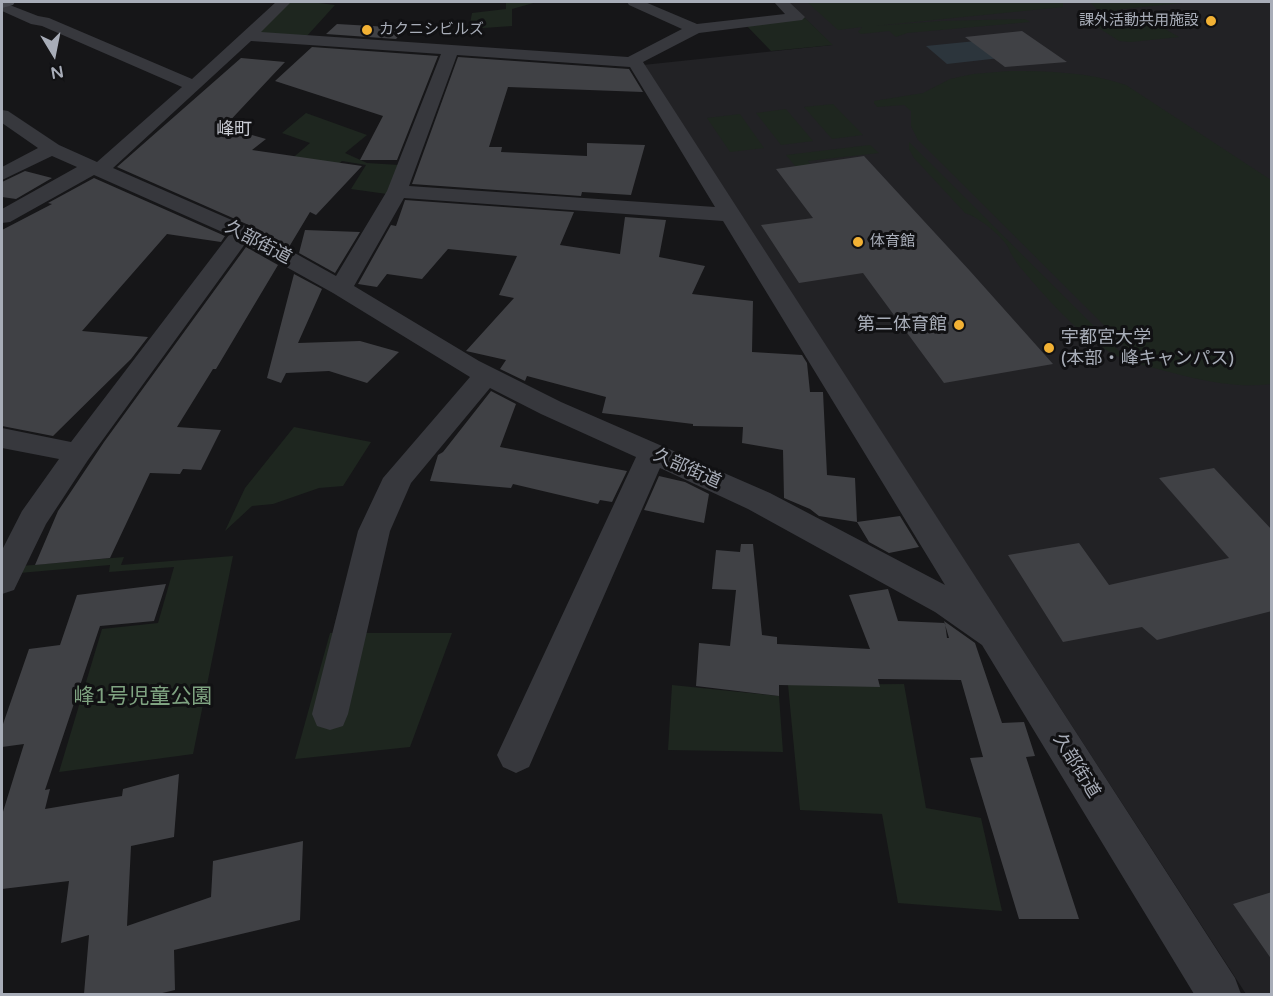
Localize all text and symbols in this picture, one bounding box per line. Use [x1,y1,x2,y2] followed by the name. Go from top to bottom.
[1079,12,1199,30] place label: 課外活動共用施設
[1204,14,1218,28] marker: 課外活動共用施設
[379,21,484,39] place label: カクニシビルズ
[360,23,374,37] marker: カクニシビルズ
[24,24,84,84] north arrow
[49,61,65,83] text: N
[216,119,252,141] district label: 峰町
[221,217,295,269] street label: 久部街道
[870,233,915,251] place label: 体育館
[851,235,865,249] marker: 体育館
[857,314,947,336] place label: 第二体育館
[952,318,966,332] marker: 第二体育館
[1061,327,1234,370] place label: 宇都宮大学 (本部・峰キャンパス)
[1042,341,1056,355] marker: 宇都宮大学 (本部・峰キャンパス)
[650,444,724,494] street label: 久部街道
[73,684,213,710] park label: 峰1号児童公園
[1048,730,1104,802] street label: 久部街道

